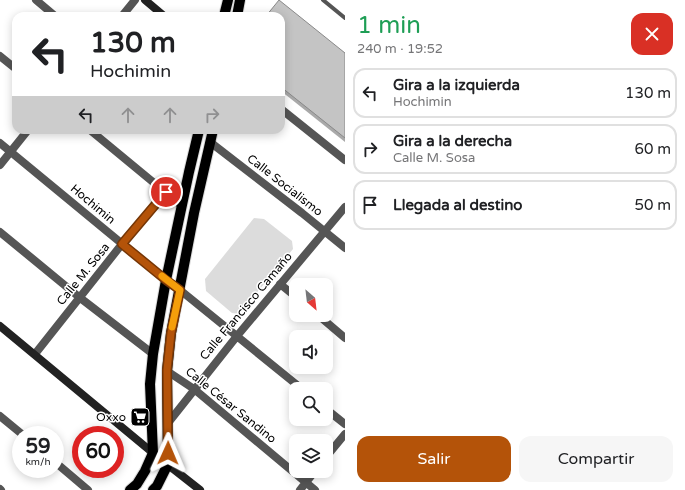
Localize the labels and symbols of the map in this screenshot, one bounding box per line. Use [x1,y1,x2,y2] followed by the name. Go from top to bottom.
[245,151,325,219] street label: Calle Socialismo
[149,175,183,209] pin
[68,181,118,227] street label: Hochimin
[54,240,112,308] street label: Calle M. Sosa
[197,249,295,363] street label: Calle Francisco Camaño
[289,278,333,322] north arrow
[183,364,279,446] street label: Calle César Sandino
[129,406,151,428] supermarket icon: Oxxo
[96,410,126,424] place label: Oxxo
[72,426,124,478] speed limit sign: 60
[147,432,189,474] position arrow

